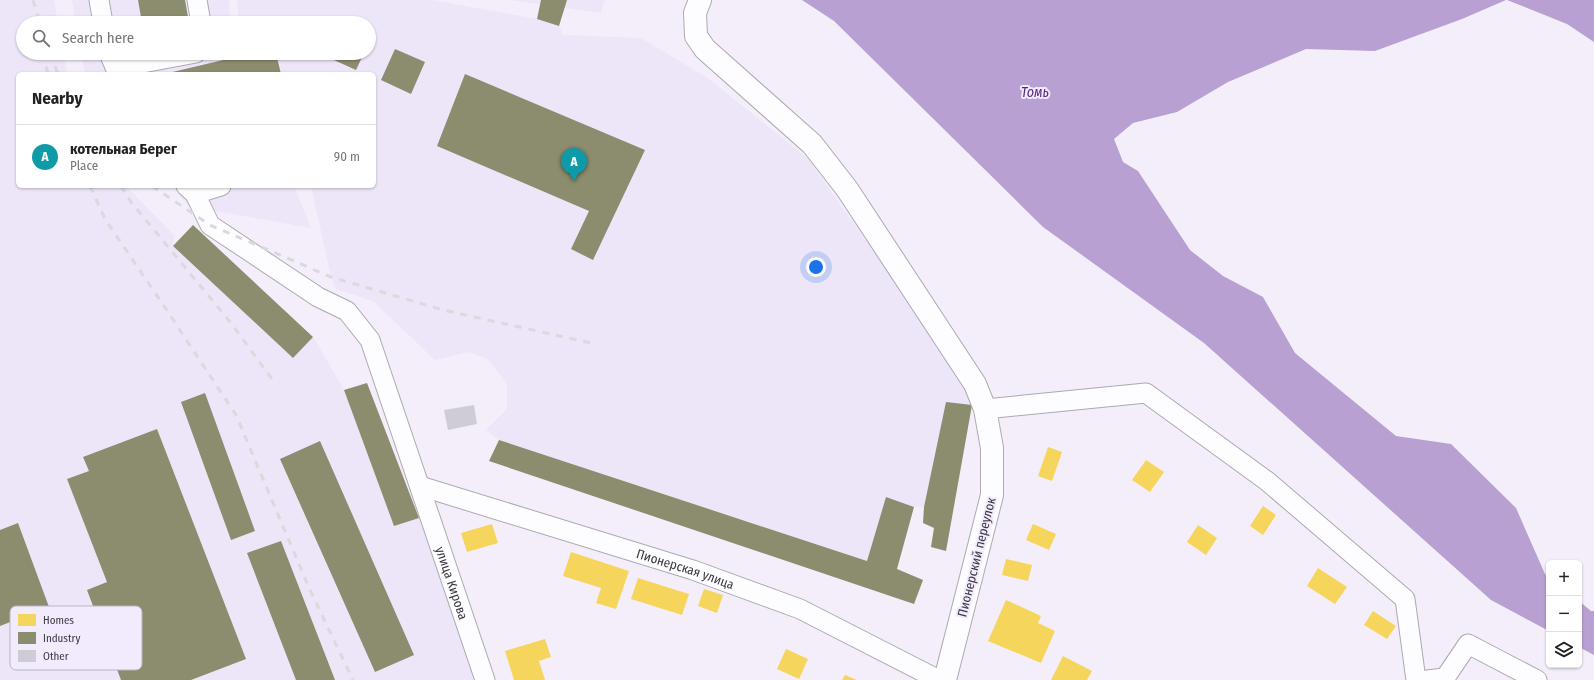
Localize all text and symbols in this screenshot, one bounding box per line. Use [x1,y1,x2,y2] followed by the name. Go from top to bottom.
[16,16,376,60] search box
[30,27,52,49] icon: search
[62,29,134,47] text: Search here
[1021,84,1049,101] water label: Томь
[32,88,83,109] text: Nearby
[70,140,177,158] text: котельная Берег
[561,148,587,181] pin: A
[41,149,49,164] text: A
[334,149,360,164] text: 90 m
[70,158,98,173] text: Place
[806,257,826,277] your location
[954,496,999,618] street label: Пионерский переулок
[432,545,471,622] street label: улица Кирова
[635,546,736,592] street label: Пионерская улица
[1546,560,1582,668] map controls
[1546,560,1582,596] button: +
[1546,596,1582,632] button: −
[10,606,142,670] legend
[43,614,74,627] text: Homes
[43,632,80,645] text: Industry
[1546,632,1582,668] button: layers
[43,650,69,663] text: Other

